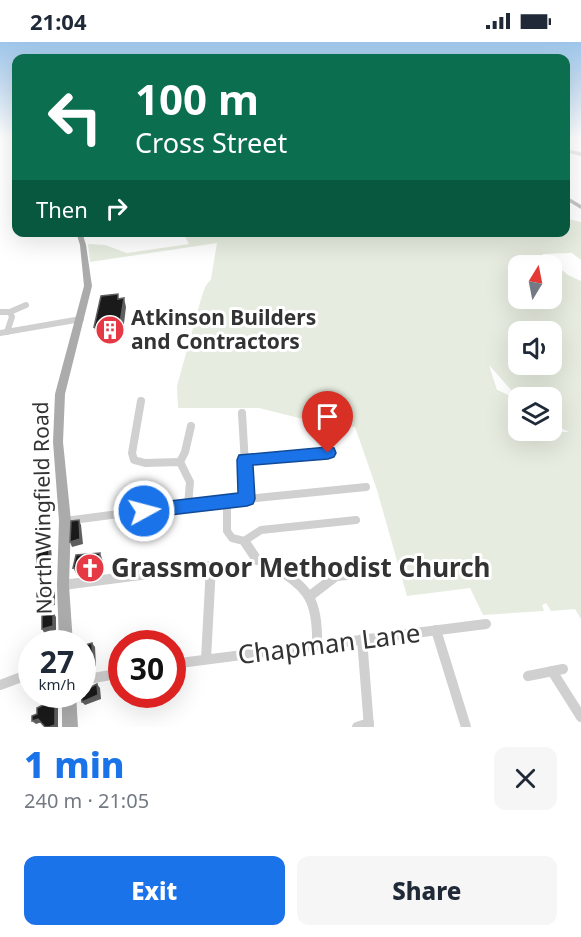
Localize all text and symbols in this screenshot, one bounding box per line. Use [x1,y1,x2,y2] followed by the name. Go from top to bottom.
[30,6,87,36] text: 21:04
[135,70,259,127] text: 100 m
[36,78,114,156] icon: left
[135,124,287,161] text: Cross Street
[100,192,133,225] icon: right
[36,194,88,224] text: Then
[508,255,562,309] north arrow
[508,255,562,441] map controls
[131,303,316,355] place label: Atkinson Builders and Contractors
[94,314,126,346] building icon: Atkinson Builders and Contractors
[508,321,562,375] button: sound
[508,387,562,441] button: layers
[302,391,353,453] pin
[311,400,344,433] icon: arrive
[26,401,58,615] street label: North Wingfield Road
[112,479,176,543] position arrow
[111,549,491,585] place label: Grassmoor Methodist Church
[74,552,106,584] church icon: Grassmoor Methodist Church
[235,614,422,672] street label: Chapman Lane
[108,630,186,708] speed limit sign: 30
[40,641,74,682] text: 27
[39,674,75,694] text: km/h
[24,740,125,789] text: 1 min
[494,747,557,810] button: close
[24,787,149,814] text: 240 m · 21:05
[24,856,285,925] button: Exit
[297,856,557,925] button: Share

